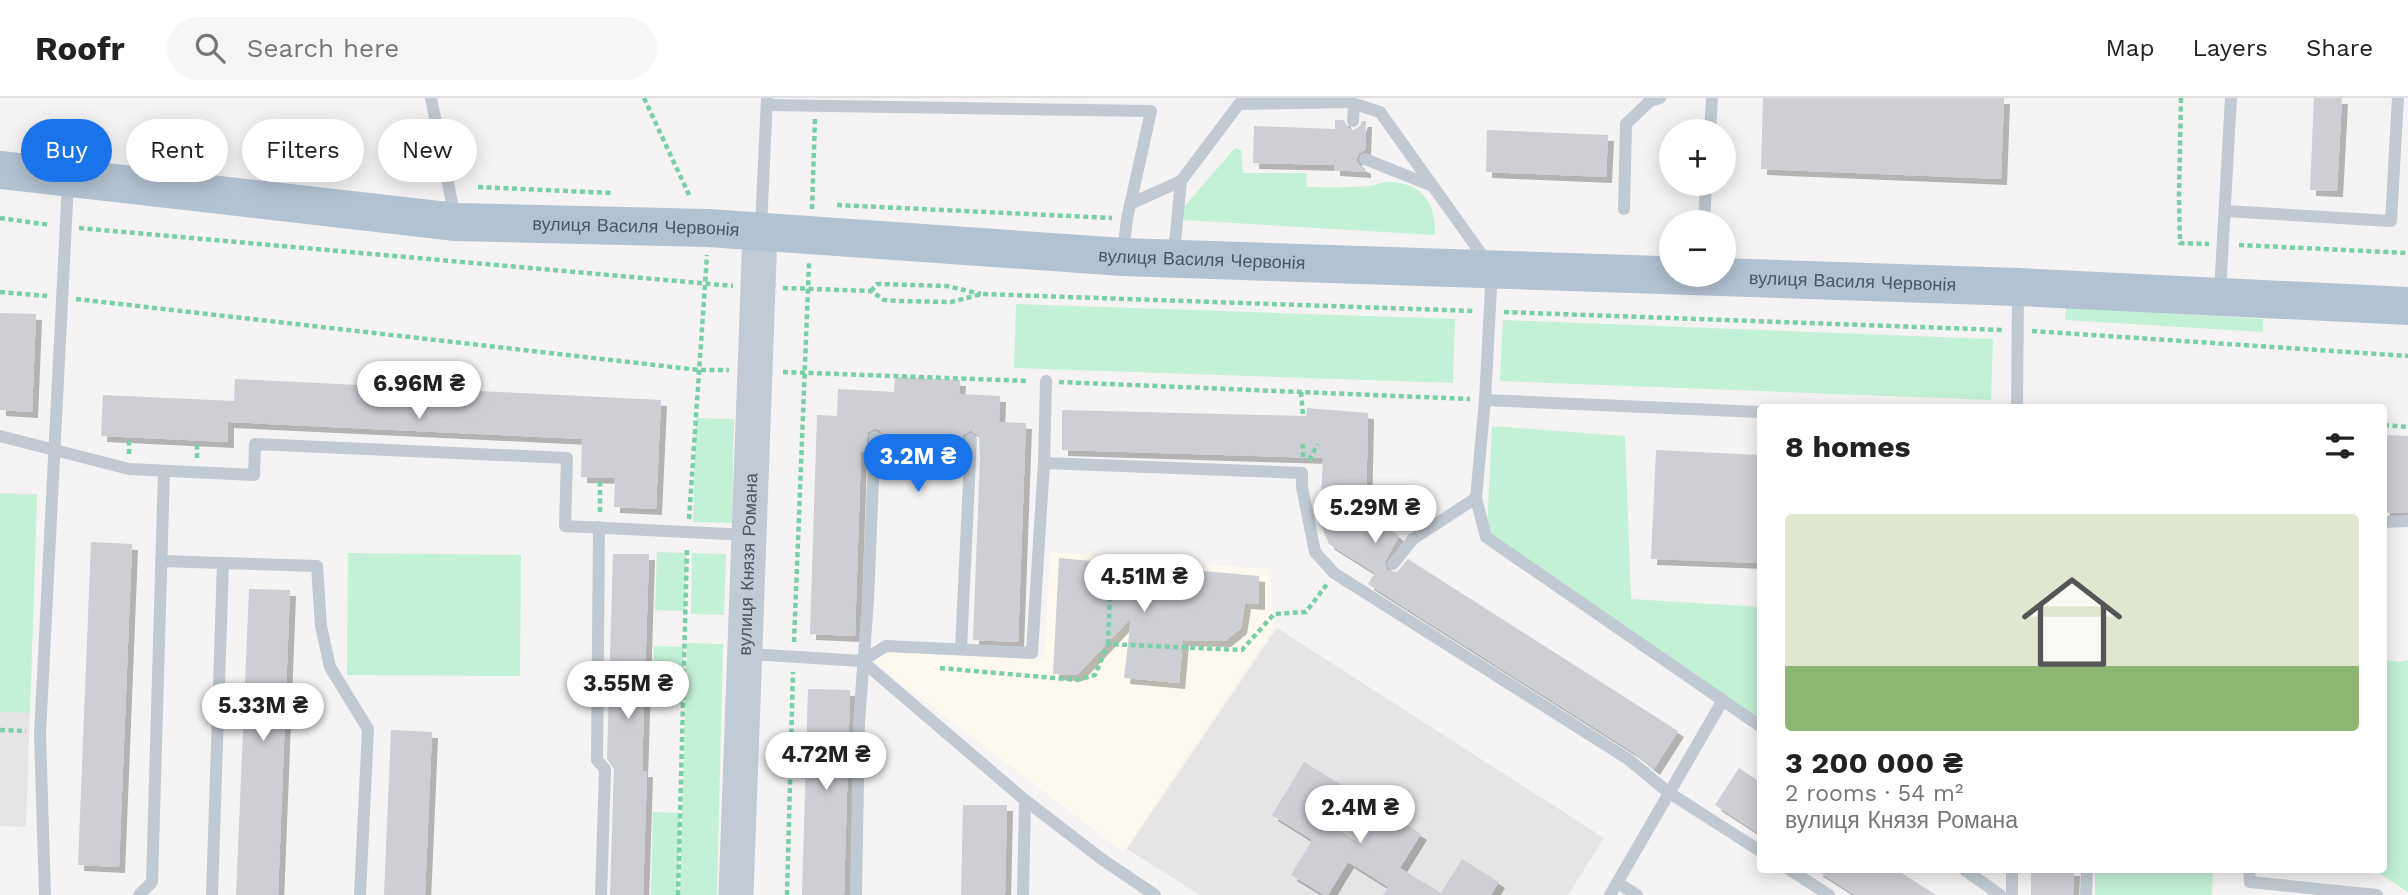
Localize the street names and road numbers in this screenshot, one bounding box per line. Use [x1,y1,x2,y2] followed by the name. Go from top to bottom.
[532,213,740,240] street label: вулиця Василя Червонія
[1098,244,1306,273] street label: вулиця Василя Червонія
[1749,267,1956,295] street label: вулиця Василя Червонія
[734,472,761,656] street label: вулиця Князя Романа

